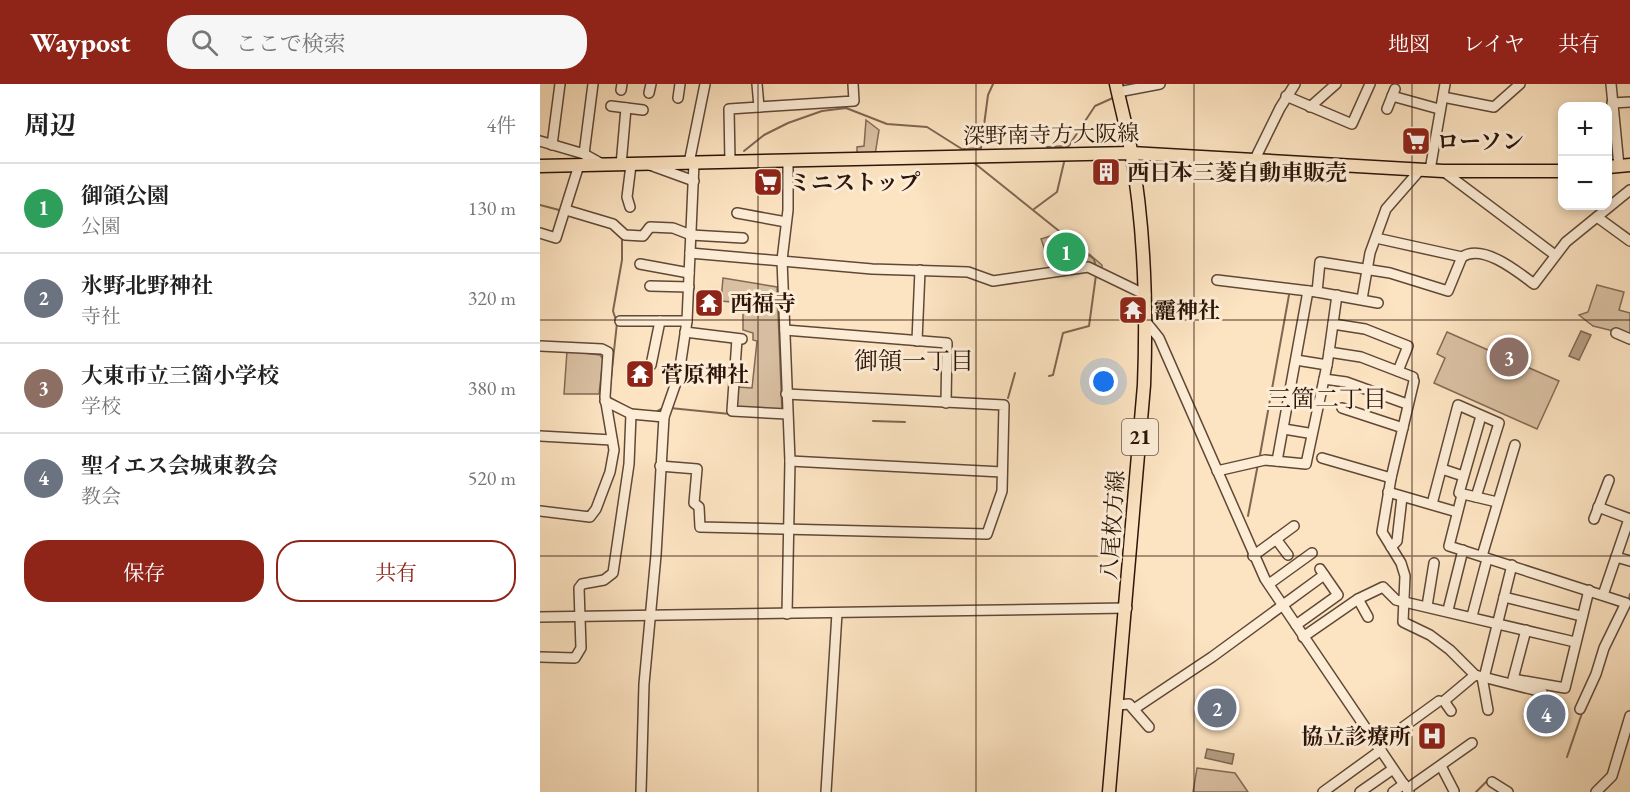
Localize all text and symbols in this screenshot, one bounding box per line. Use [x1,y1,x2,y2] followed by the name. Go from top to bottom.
[167,15,587,69] search box
[30,24,131,60] text: Waypost
[188,26,221,59] icon: search
[236,29,346,58] text: ここで検索
[1388,30,1430,57] text: 地図
[1463,30,1525,57] text: レイヤ
[1558,30,1600,57] text: 共有
[1558,102,1612,210] map controls
[1558,102,1612,156] button: +
[24,108,76,142] text: 周辺
[486,112,516,138] text: 4件
[963,118,1139,151] street label: 深野南寺方大阪線
[1400,125,1432,157] supermarket icon: ローソン
[1437,127,1524,156] place label: ローソン
[1090,156,1122,188] building icon: 西日本三菱自動車販売
[1558,156,1612,210] button: −
[1127,158,1347,187] place label: 西日本三菱自動車販売
[752,166,784,198] supermarket icon: ミニストップ
[789,168,920,197] place label: ミニストップ
[81,181,169,210] text: 御領公園
[38,195,49,221] text: 1
[468,195,516,221] text: 130 m
[81,213,121,239] text: 公園
[1046,230,1086,274] pin: 1
[81,271,213,300] text: 氷野北野神社
[38,285,49,311] text: 2
[468,285,516,311] text: 320 m
[693,287,725,319] temple icon: 西福寺
[730,289,796,318] place label: 西福寺
[1117,294,1149,326] temple icon: 龗神社
[1154,296,1220,325] place label: 龗神社
[81,303,121,329] text: 寺社
[1490,334,1528,380] pin: 3
[854,345,974,376] district label: 御領一丁目
[624,358,656,390] temple icon: 菅原神社
[661,360,749,389] place label: 菅原神社
[81,361,279,390] text: 大東市立三箇小学校
[1089,367,1118,396] your location
[38,375,49,401] text: 3
[468,375,516,401] text: 380 m
[1267,383,1387,414] district label: 三箇二丁目
[81,393,121,419] text: 学校
[1122,419,1158,455] road number: 21
[81,451,278,480] text: 聖イエス会城東教会
[38,465,49,491] text: 4
[468,465,516,491] text: 520 m
[1094,469,1131,581] street label: 八尾枚方線
[81,483,121,509] text: 教会
[24,540,264,602] button: 保存
[276,540,516,602] button: 共有
[1198,686,1236,730] pin: 2
[1526,692,1566,736] pin: 4
[1416,720,1448,752] hospital icon: 協立診療所
[1301,722,1411,751] place label: 協立診療所

